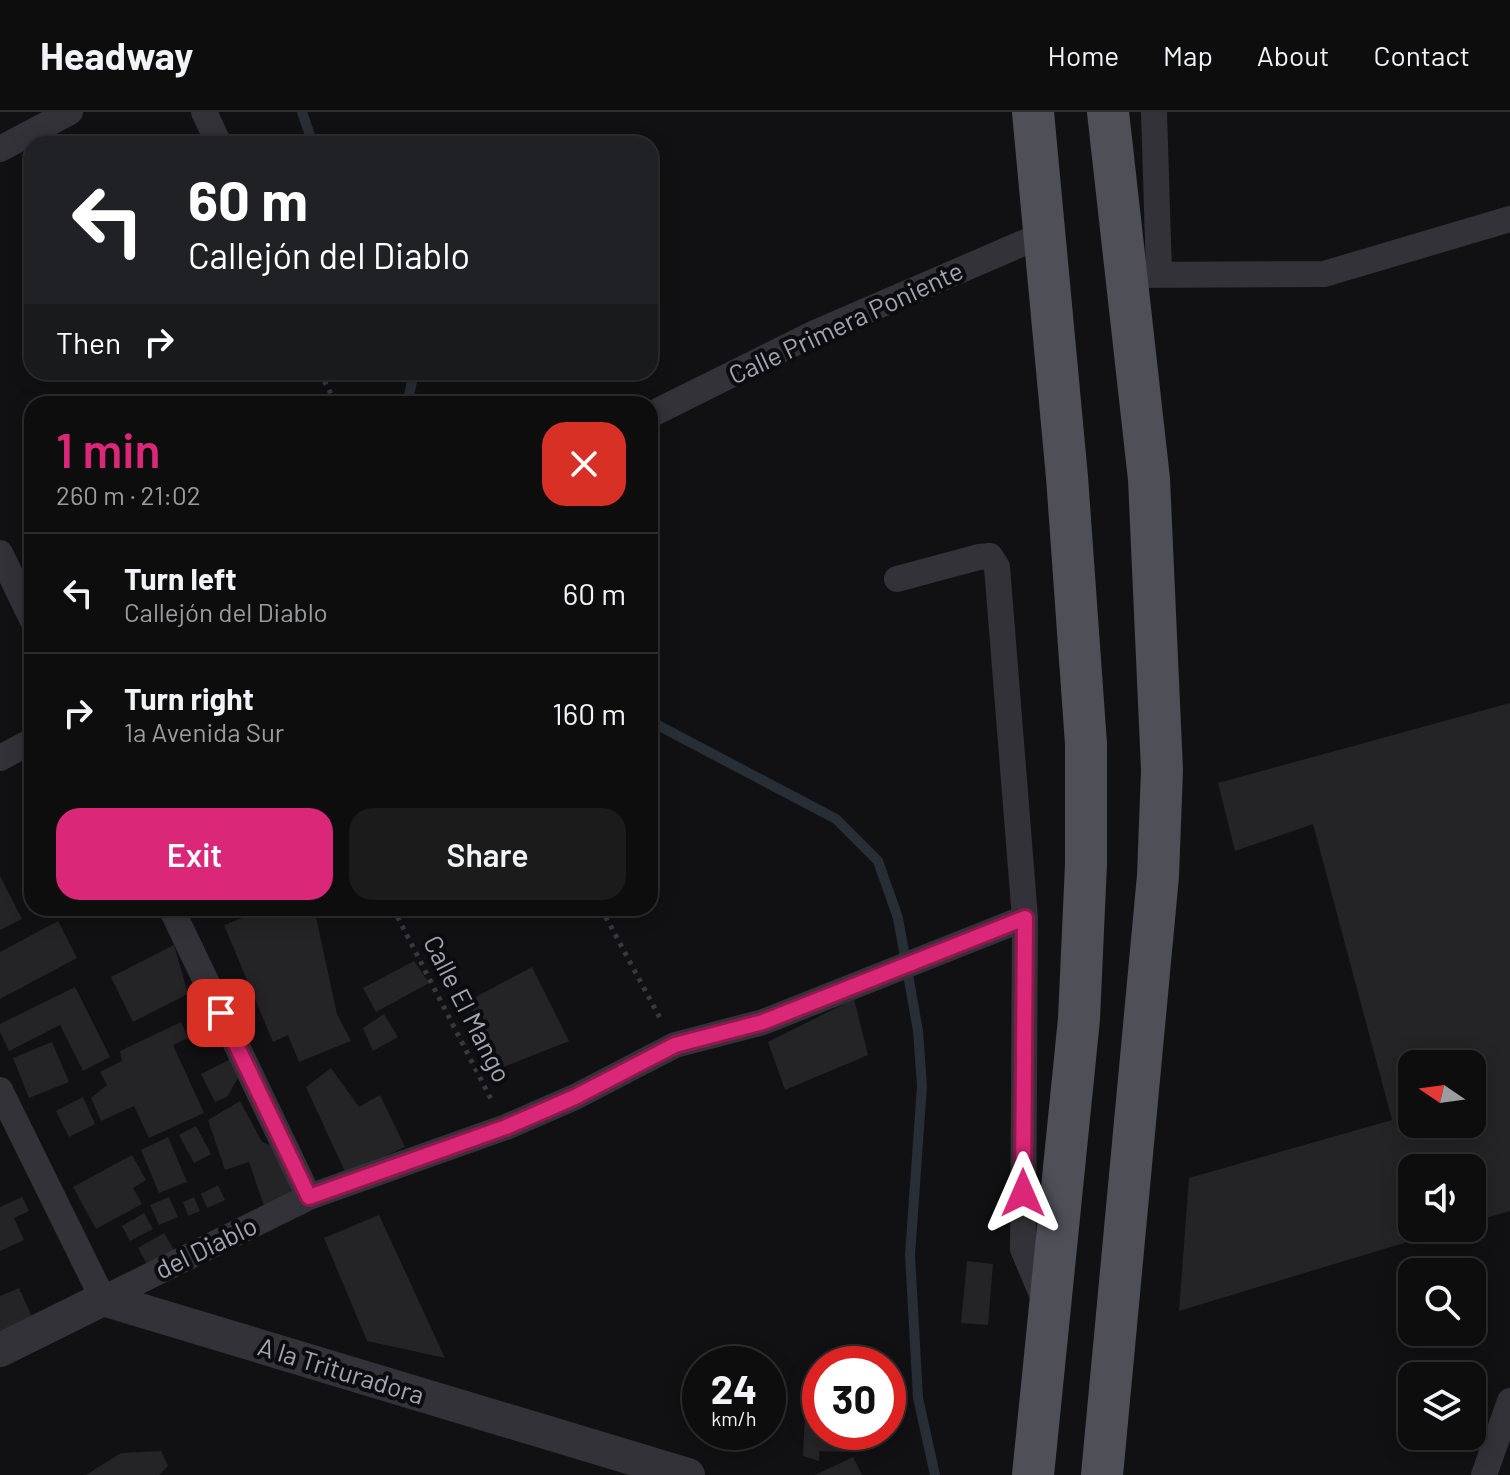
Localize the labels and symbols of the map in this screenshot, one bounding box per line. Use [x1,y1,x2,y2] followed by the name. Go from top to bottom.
[723,254,967,390] street label: Calle Primera Poniente
[418,930,519,1087] street label: Calle El Mango
[187,979,255,1047] pin
[1398,1050,1486,1138] north arrow
[981,1151,1065,1235] position arrow
[149,1209,261,1285] street label: del Diablo
[255,1330,428,1410] street label: A la Trituradora
[802,1346,906,1450] speed limit sign: 30

